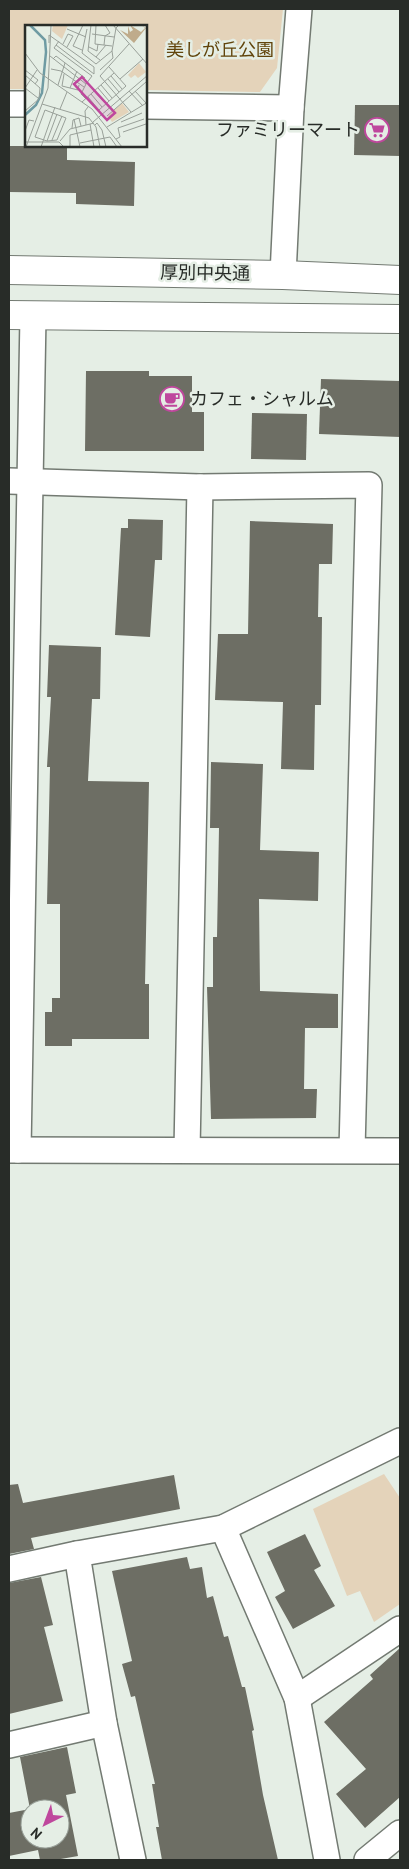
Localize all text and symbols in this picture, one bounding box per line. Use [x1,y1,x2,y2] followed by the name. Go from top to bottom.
[25,25,148,148] inset map
[166,38,274,61] park label: 美しが丘公園
[364,117,390,143] supermarket icon: ファミリーマート
[216,118,360,141] place label: ファミリーマート
[160,260,250,285] street label: 厚別中央通
[159,386,185,412] cafe icon: カフェ・シャルム
[190,387,334,410] place label: カフェ・シャルム
[20,1799,70,1849] north arrow
[27,1824,46,1843] text: N

